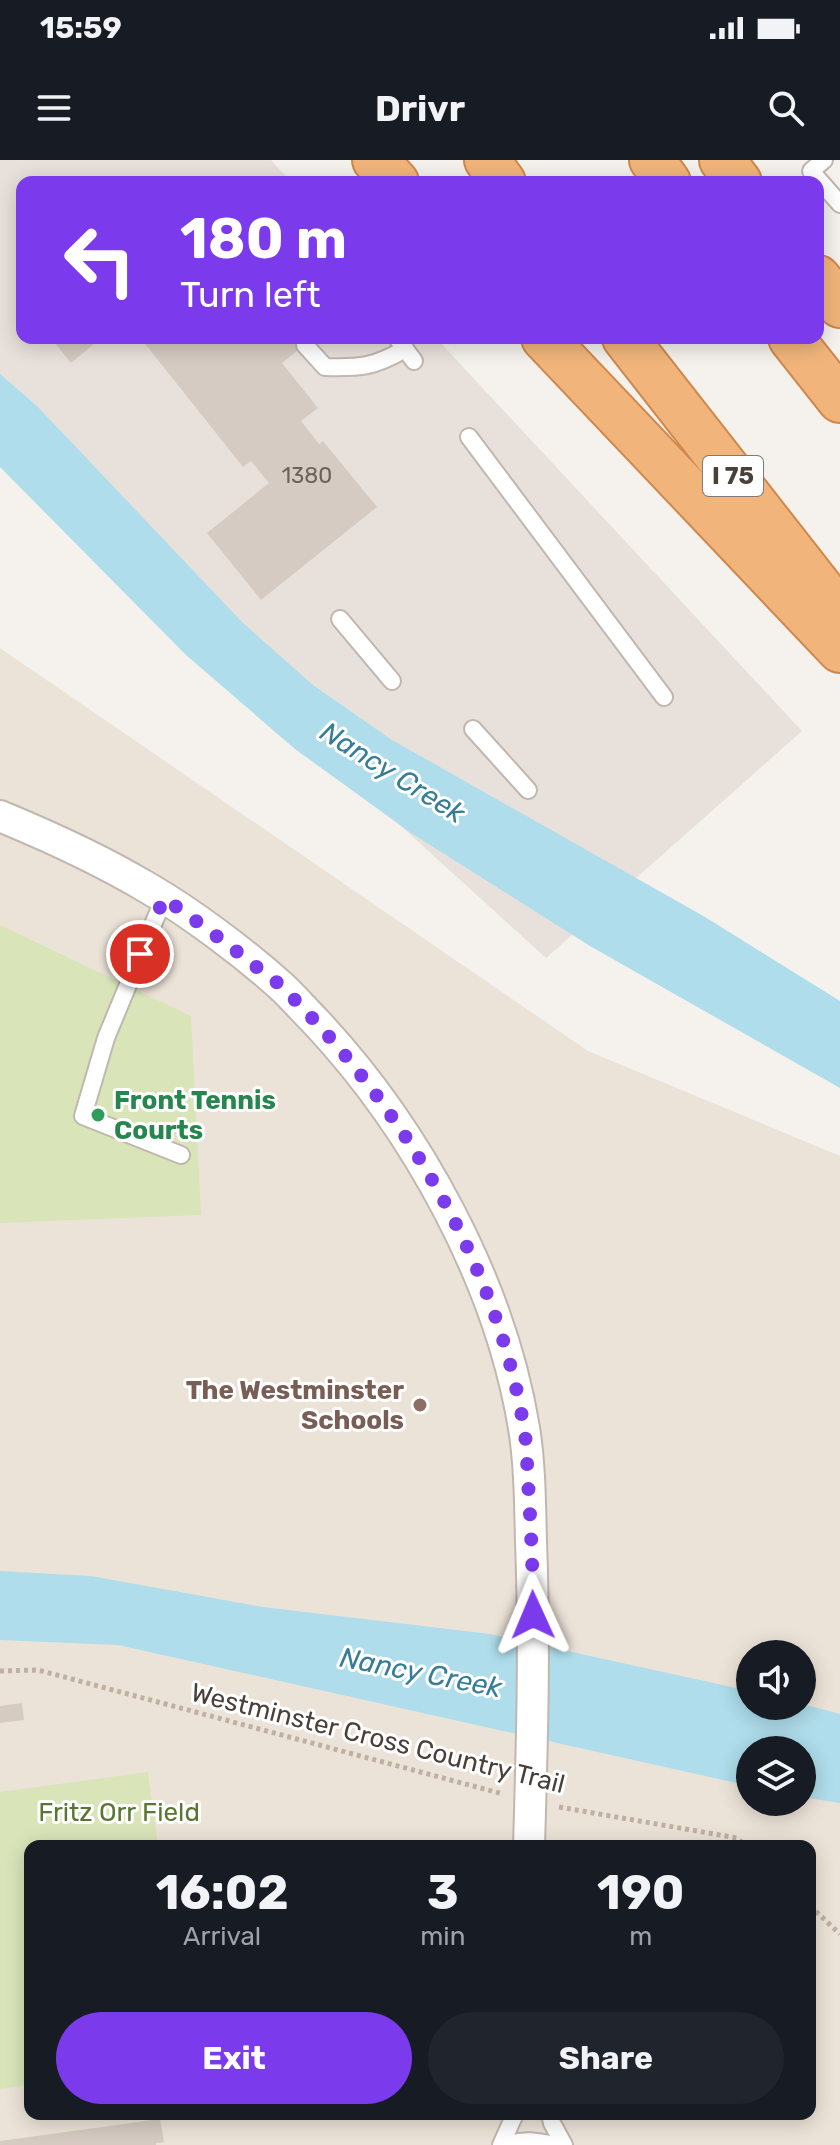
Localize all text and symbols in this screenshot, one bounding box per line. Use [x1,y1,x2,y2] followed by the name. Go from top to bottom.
[40,10,122,46] text: 15:59
[32,86,76,130] icon: menu
[764,86,808,130] icon: search
[375,87,465,130] text: Drivr
[180,206,347,272] text: 180 m
[48,208,152,312] icon: left
[180,273,321,316] text: Turn left
[703,456,763,496] road number: I 75
[282,462,332,489] house number: 1380
[314,715,472,830] water label: Nancy Creek
[106,920,174,988] pin
[118,932,162,976] icon: arrive
[114,1085,276,1146] place label: Front Tennis Courts
[89,1106,107,1124] marker: Front Tennis Courts
[186,1375,404,1436] place label: The Westminster Schools
[411,1396,429,1414] marker: The Westminster Schools
[491,1573,575,1657] position arrow
[736,1640,816,1816] map controls
[736,1640,816,1720] button: sound
[337,1641,505,1704] water label: Nancy Creek
[188,1677,568,1800] street label: Westminster Cross Country Trail
[736,1736,816,1816] button: layers
[38,1797,200,1828] park label: Fritz Orr Field
[156,1864,289,1921] text: 16:02
[427,1864,459,1921] text: 3
[597,1864,684,1921] text: 190
[183,1921,261,1952] text: Arrival
[420,1921,465,1952] text: min
[629,1921,652,1952] text: m
[56,2012,412,2104] button: Exit
[428,2012,784,2104] button: Share

